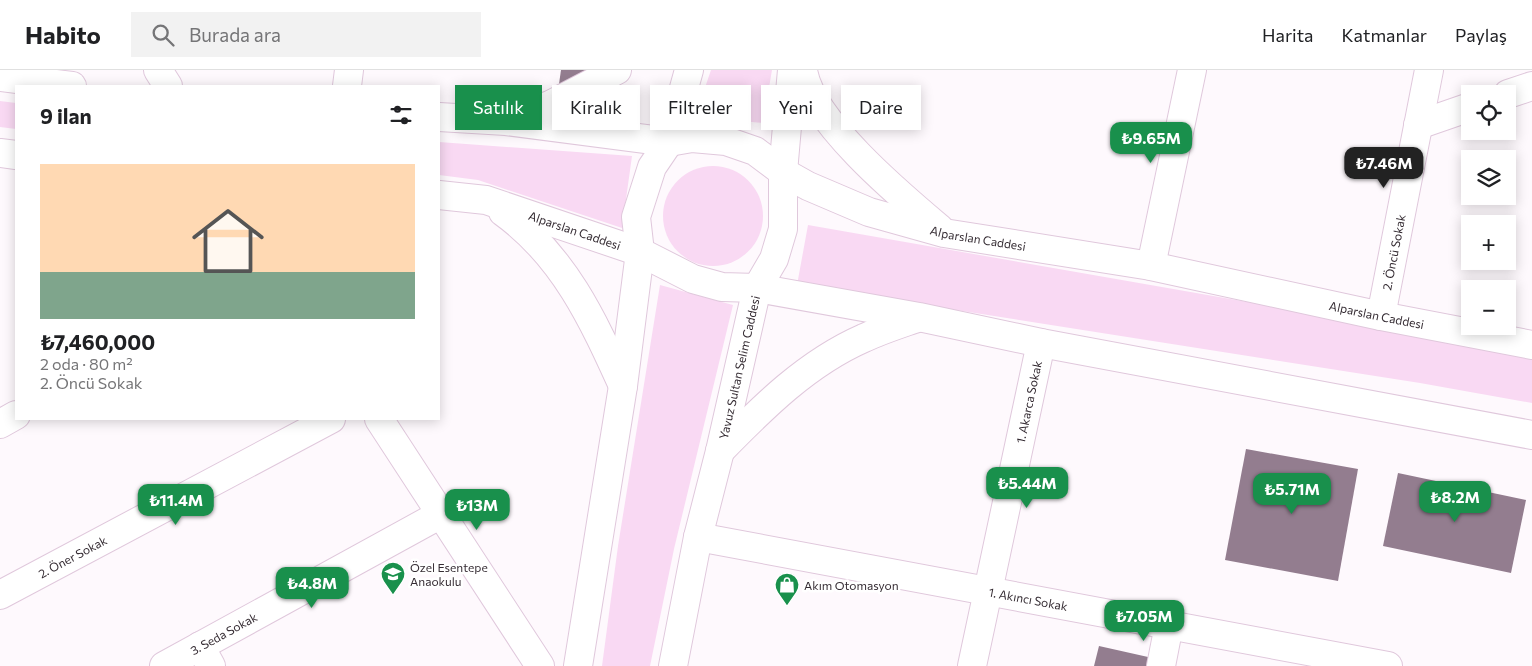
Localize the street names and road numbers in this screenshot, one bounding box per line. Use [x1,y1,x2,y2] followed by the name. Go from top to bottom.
[527,208,623,252] street label: Alparslan Caddesi
[1379,213,1408,291] street label: 2. Öncü Sokak
[929,223,1027,253] street label: Alparslan Caddesi
[716,294,762,440] street label: Yavuz Sultan Selim Caddesi
[1328,298,1425,331] street label: Alparslan Caddesi
[1013,359,1044,445] street label: 1. Akarca Sokak
[36,532,109,580] street label: 2. Öner Sokak
[988,585,1069,613] street label: 1. Akıncı Sokak
[188,609,260,657] street label: 3. Seda Sokak

